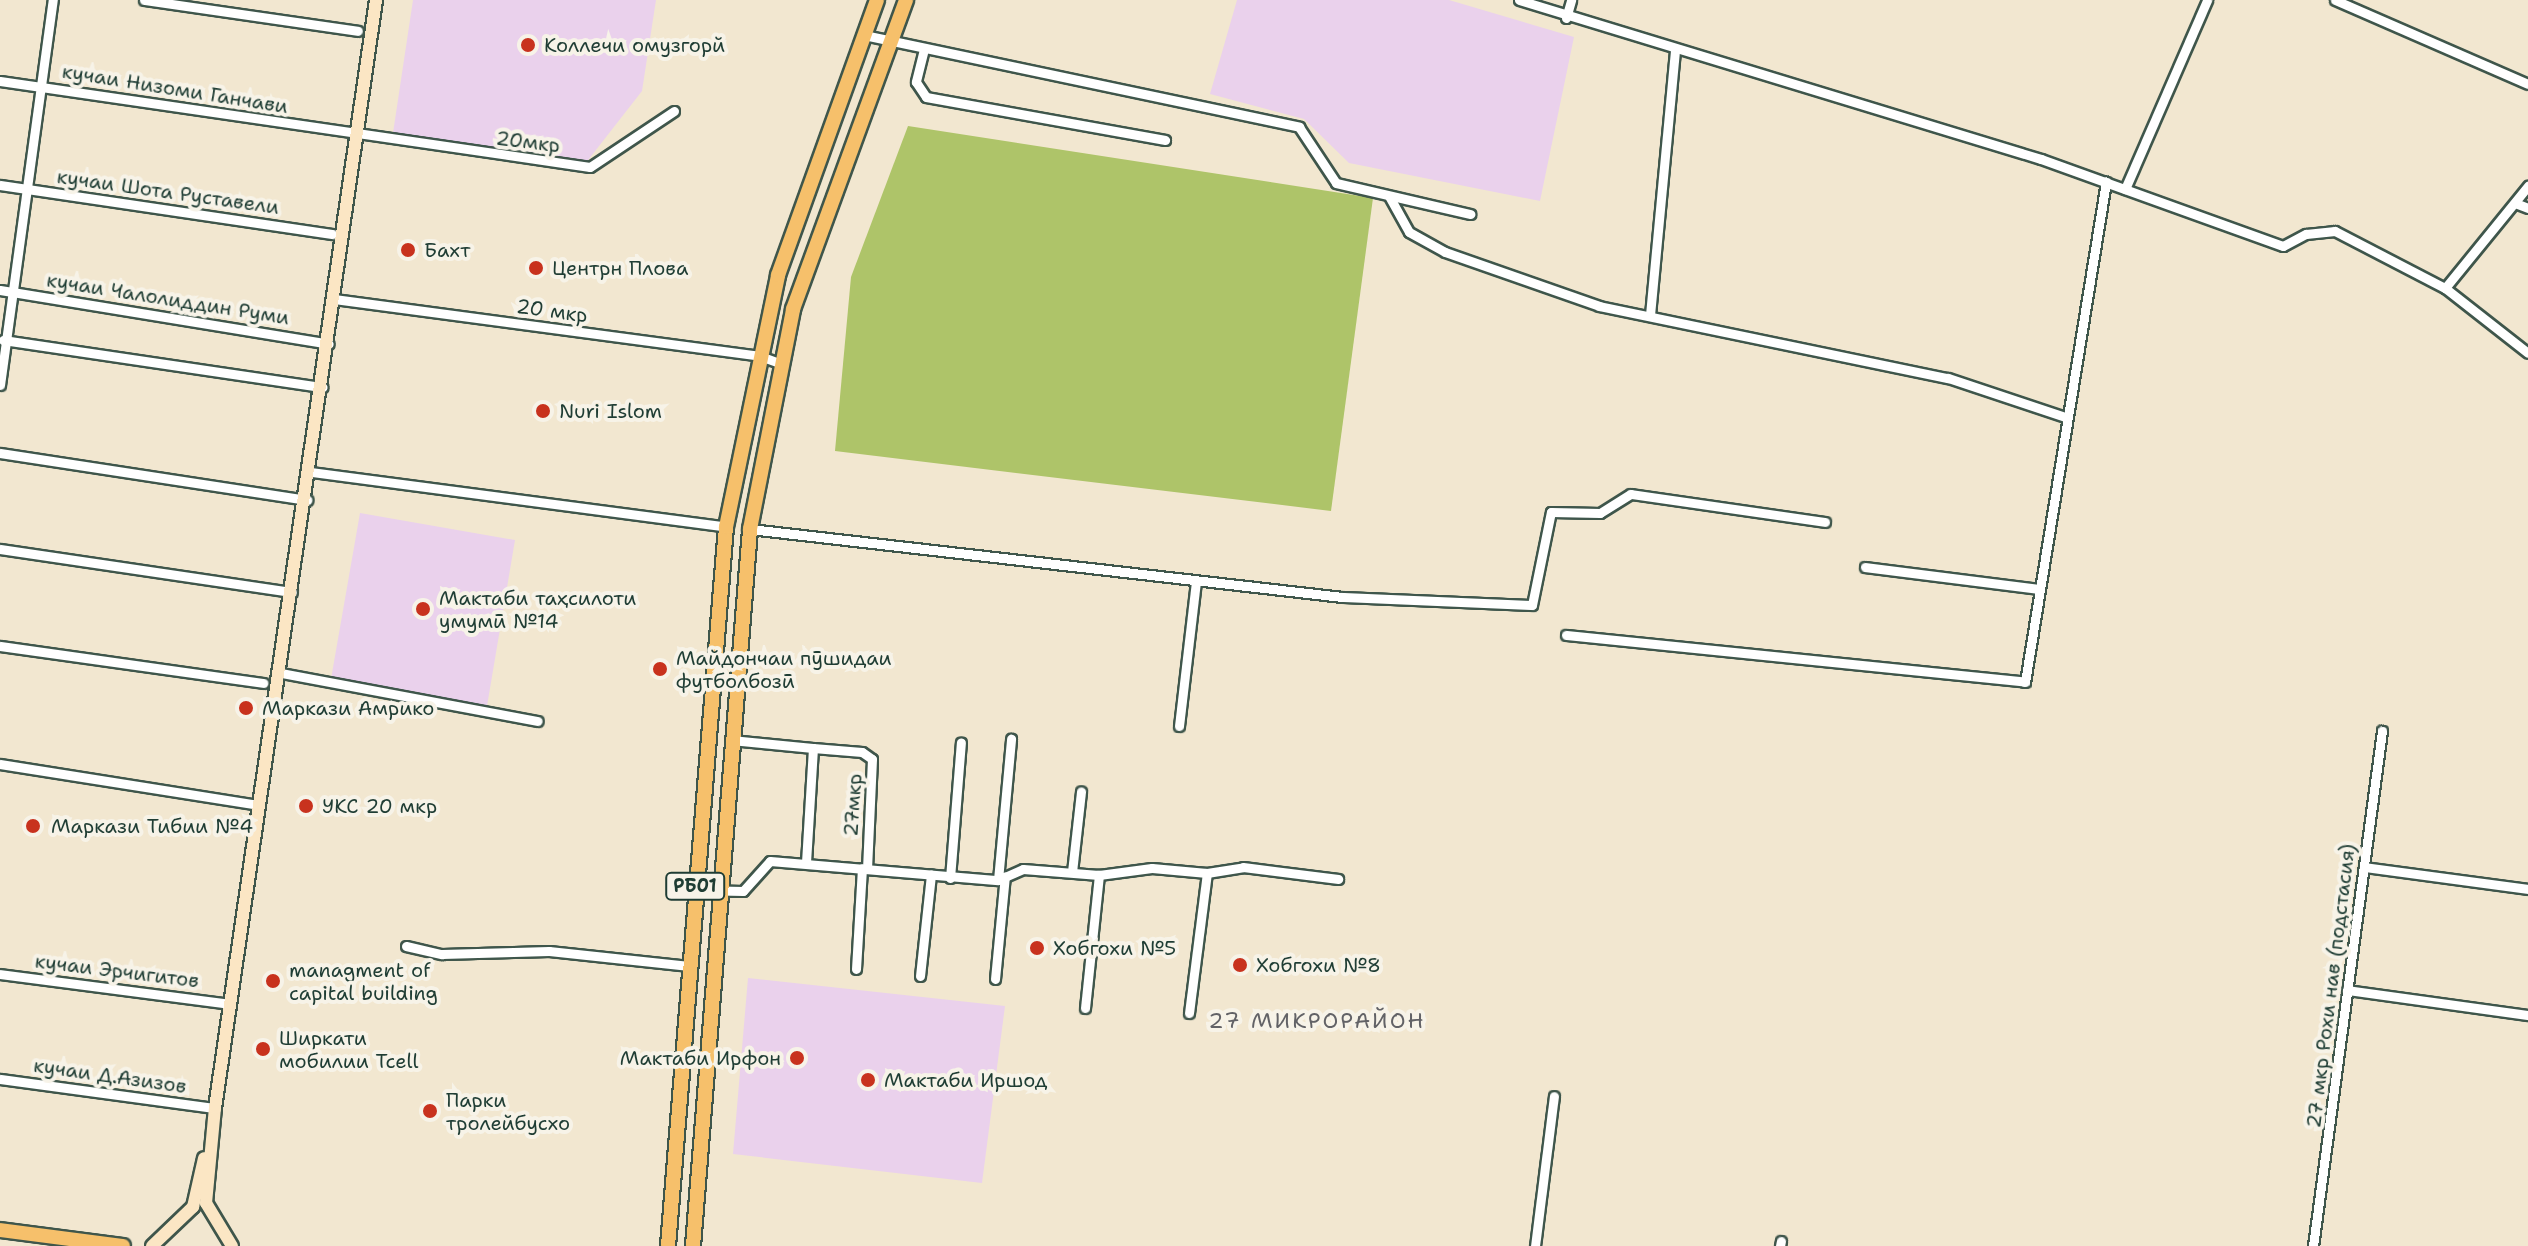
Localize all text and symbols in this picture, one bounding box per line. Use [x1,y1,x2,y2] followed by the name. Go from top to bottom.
[544,33,725,57] place label: Коллечи омузгорй
[519,36,537,54] marker: Коллечи омузгорй
[60,59,290,119] street label: кучаи Низоми Ганчави
[495,126,561,158] street label: 20мкр
[55,165,281,219] street label: кучаи Шота Руставели
[424,238,470,262] place label: Бахт
[399,241,417,259] marker: Бахт
[552,256,688,280] place label: Центрн Плова
[527,259,545,277] marker: Центрн Плова
[45,268,291,330] street label: кучаи Чалолиддин Руми
[515,294,589,328] street label: 20 мкр
[559,399,662,423] place label: Nuri Islom
[534,402,552,420] marker: Nuri Islom
[439,586,636,633] place label: Мактаби таҳсилоти умумӣ №14
[414,600,432,618] marker: Мактаби таҳсилоти умумӣ №14
[676,646,892,693] place label: Майдончаи пӯшидаи футболбозӣ
[651,660,669,678] marker: Майдончаи пӯшидаи футболбозӣ
[262,696,434,720] place label: Маркази Амрико
[237,699,255,717] marker: Маркази Амрико
[839,773,867,837] street label: 27мкр
[322,794,437,818] place label: УКС 20 мкр
[297,797,315,815] marker: УКС 20 мкр
[51,814,253,838] place label: Маркази Тибии №4
[22,815,44,837] marker: Маркази Тибии №4
[2302,843,2360,1129] street label: 27 мкр Рохи нав (подстасия)
[665,872,725,900] road number: РБ01
[1053,936,1176,960] place label: Хобгохи №5
[1028,939,1046,957] marker: Хобгохи №5
[34,949,200,993] street label: кучаи Эрчигитов
[1256,953,1381,977] place label: Хобгохи №8
[1231,956,1249,974] marker: Хобгохи №8
[289,958,438,1005] place label: managment of capital building
[264,972,282,990] marker: managment of capital building
[1208,1008,1426,1034] district label: 27 МИКРОРАЙОН
[279,1026,418,1073] place label: Ширкати мобилии Tcell
[254,1040,272,1058] marker: Ширкати мобилии Tcell
[620,1046,781,1070] place label: Мактаби Ирфон
[788,1049,806,1067] marker: Мактаби Ирфон
[32,1053,188,1099] street label: кучаи Д.Азизов
[884,1068,1047,1092] place label: Мактаби Иршод
[859,1071,877,1089] marker: Мактаби Иршод
[446,1088,570,1135] place label: Парки тролейбусхо
[421,1102,439,1120] marker: Парки тролейбусхо

